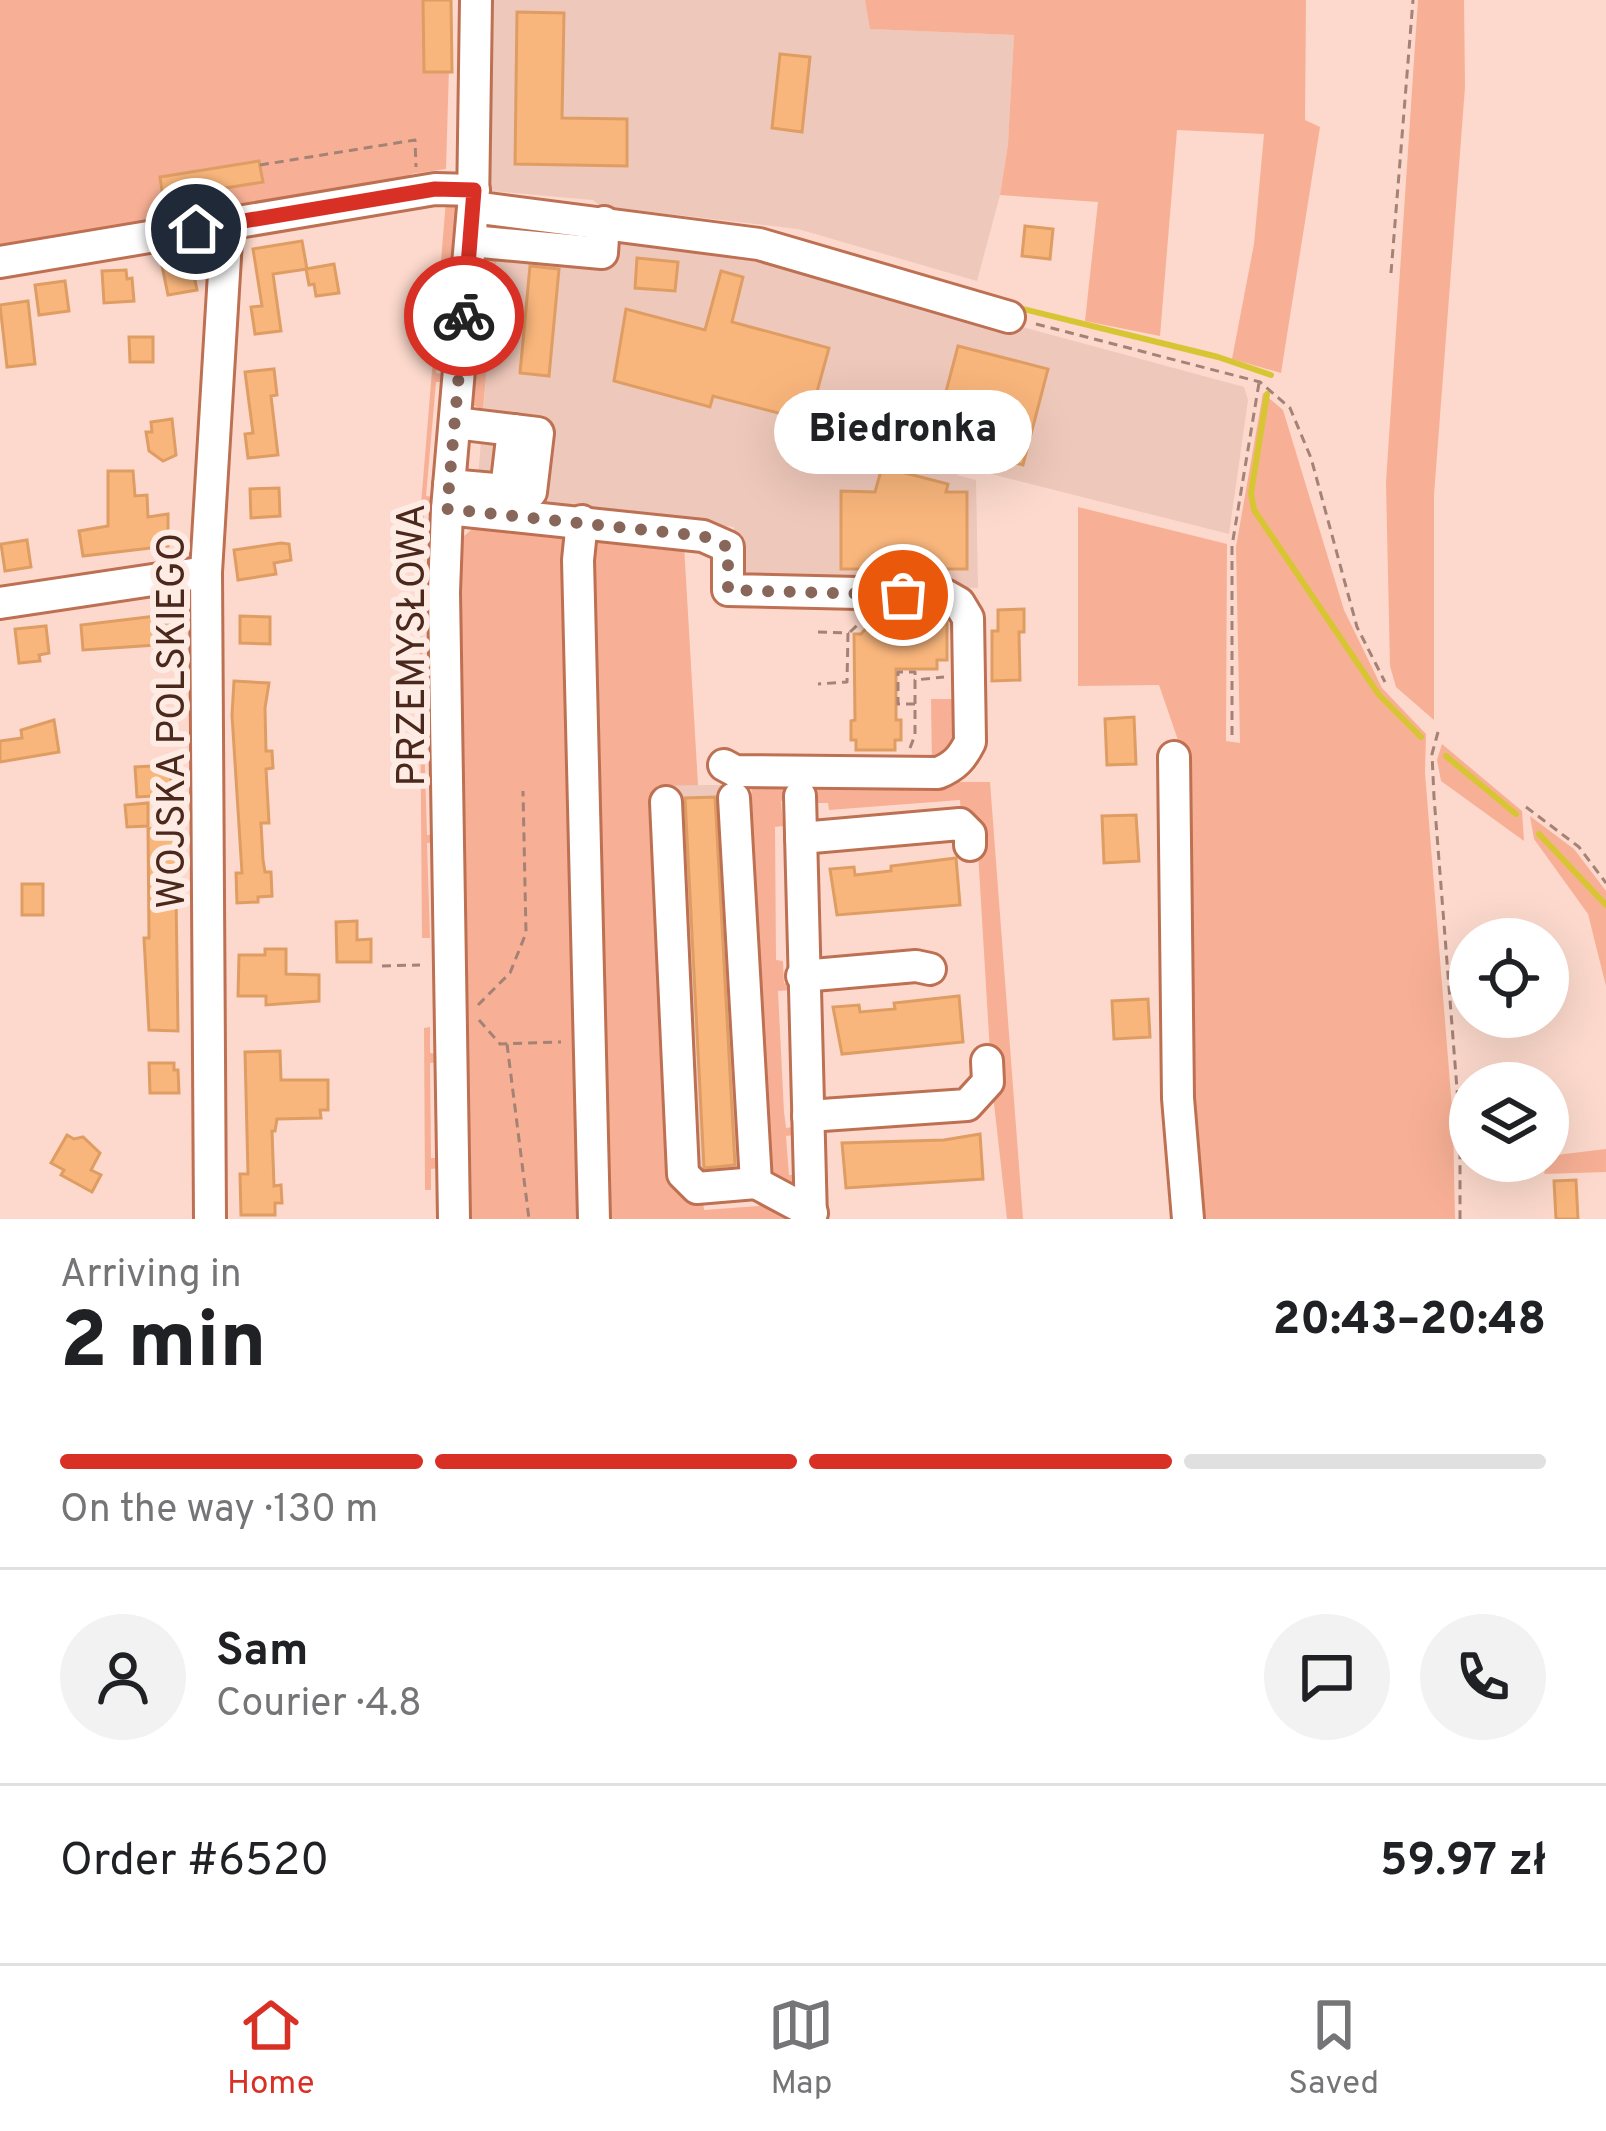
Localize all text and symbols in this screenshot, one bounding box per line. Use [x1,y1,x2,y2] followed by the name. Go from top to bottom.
[145,178,247,280] pin
[163,196,229,262] icon: home
[404,256,524,376] courier
[431,283,497,349] icon: bike
[774,391,1032,475] callout: Biedronka
[809,407,997,456] text: Biedronka
[390,503,439,787] street label: PRZEMYSŁOWA
[150,533,199,909] street label: WOJSKA POLSKIEGO
[852,544,954,646] pin
[870,562,936,628] icon: bag
[1449,918,1569,1182] map controls
[1449,918,1569,1038] button: locate
[1449,1062,1569,1182] button: layers
[60,1252,242,1301] text: Arriving in
[1273,1293,1546,1350] text: 20:43–20:48
[60,1296,266,1395] text: 2 min
[60,1487,378,1536] text: On the way · 130 m
[60,1614,186,1740] button: person
[1264,1614,1390,1740] button: chat
[1420,1614,1546,1740] button: phone
[216,1624,308,1681] text: Sam
[216,1681,422,1730] text: Courier · 4.8
[60,1834,329,1891] text: Order #6520
[1380,1834,1546,1891] text: 59.97 zł
[227,1992,315,2106] tab: Home
[768,1992,834,2106] tab: Map
[1288,1992,1379,2106] tab: Saved

